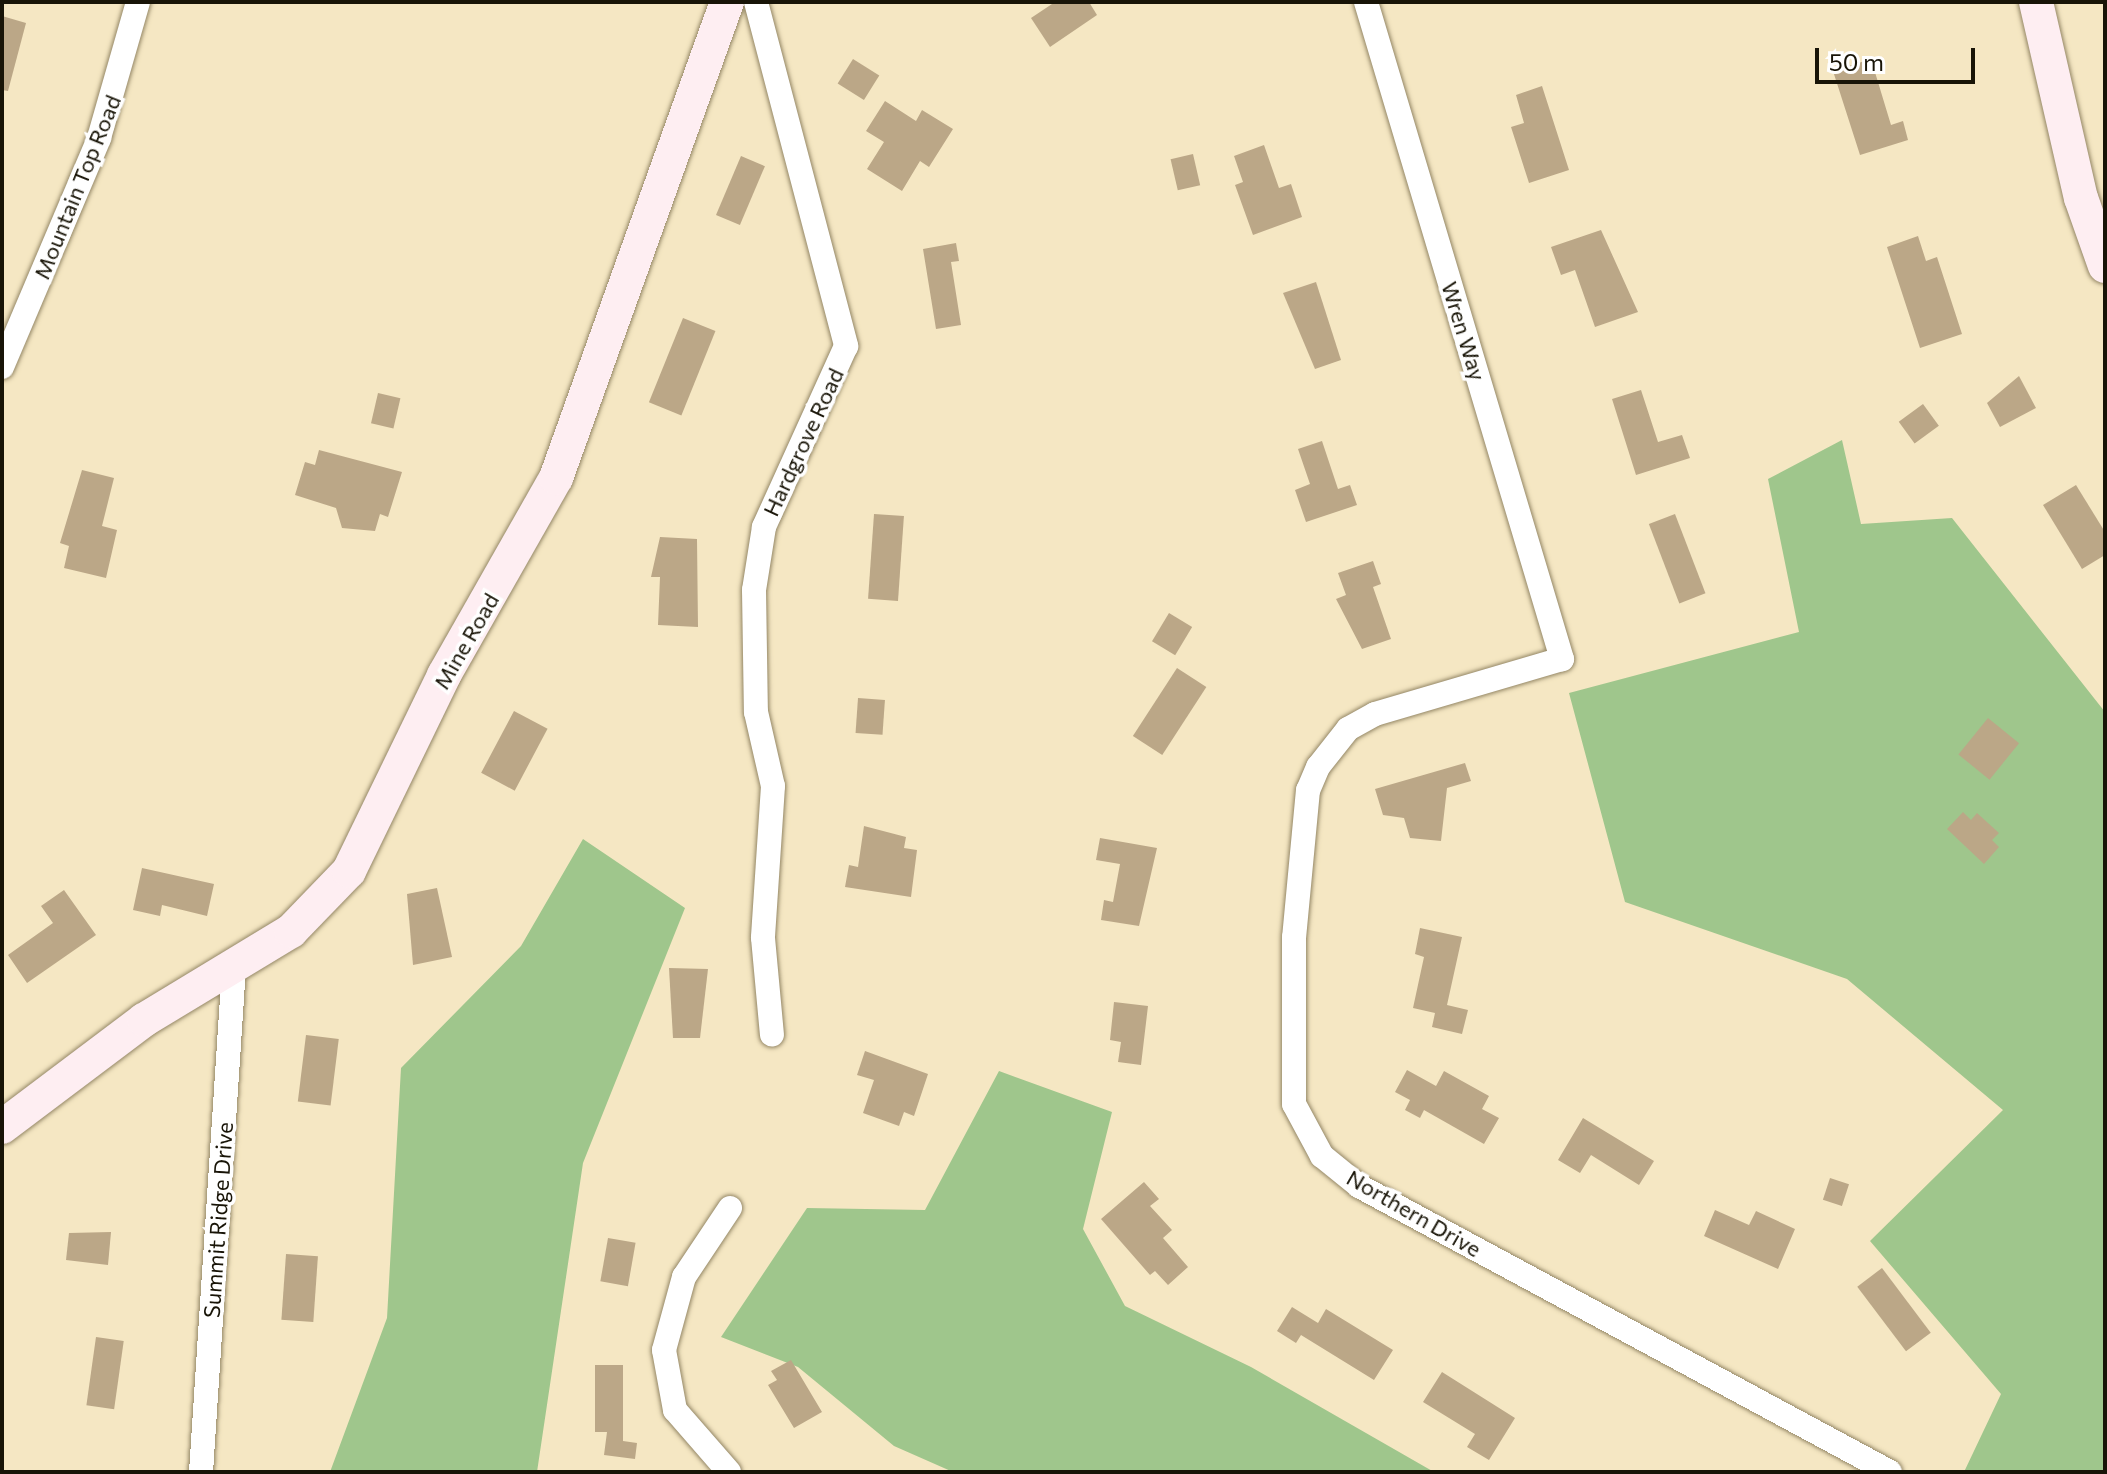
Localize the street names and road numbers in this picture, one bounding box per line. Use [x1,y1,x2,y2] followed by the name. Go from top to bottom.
[28,91,126,283] street label: Mountain Top Road
[1436,278,1492,384] street label: Wren Way
[757,364,849,520] street label: Hardgrove Road
[428,588,504,694] street label: Mine Road
[198,1121,238,1319] street label: Summit Ridge Drive
[1342,1164,1486,1262] street label: Northern Drive

